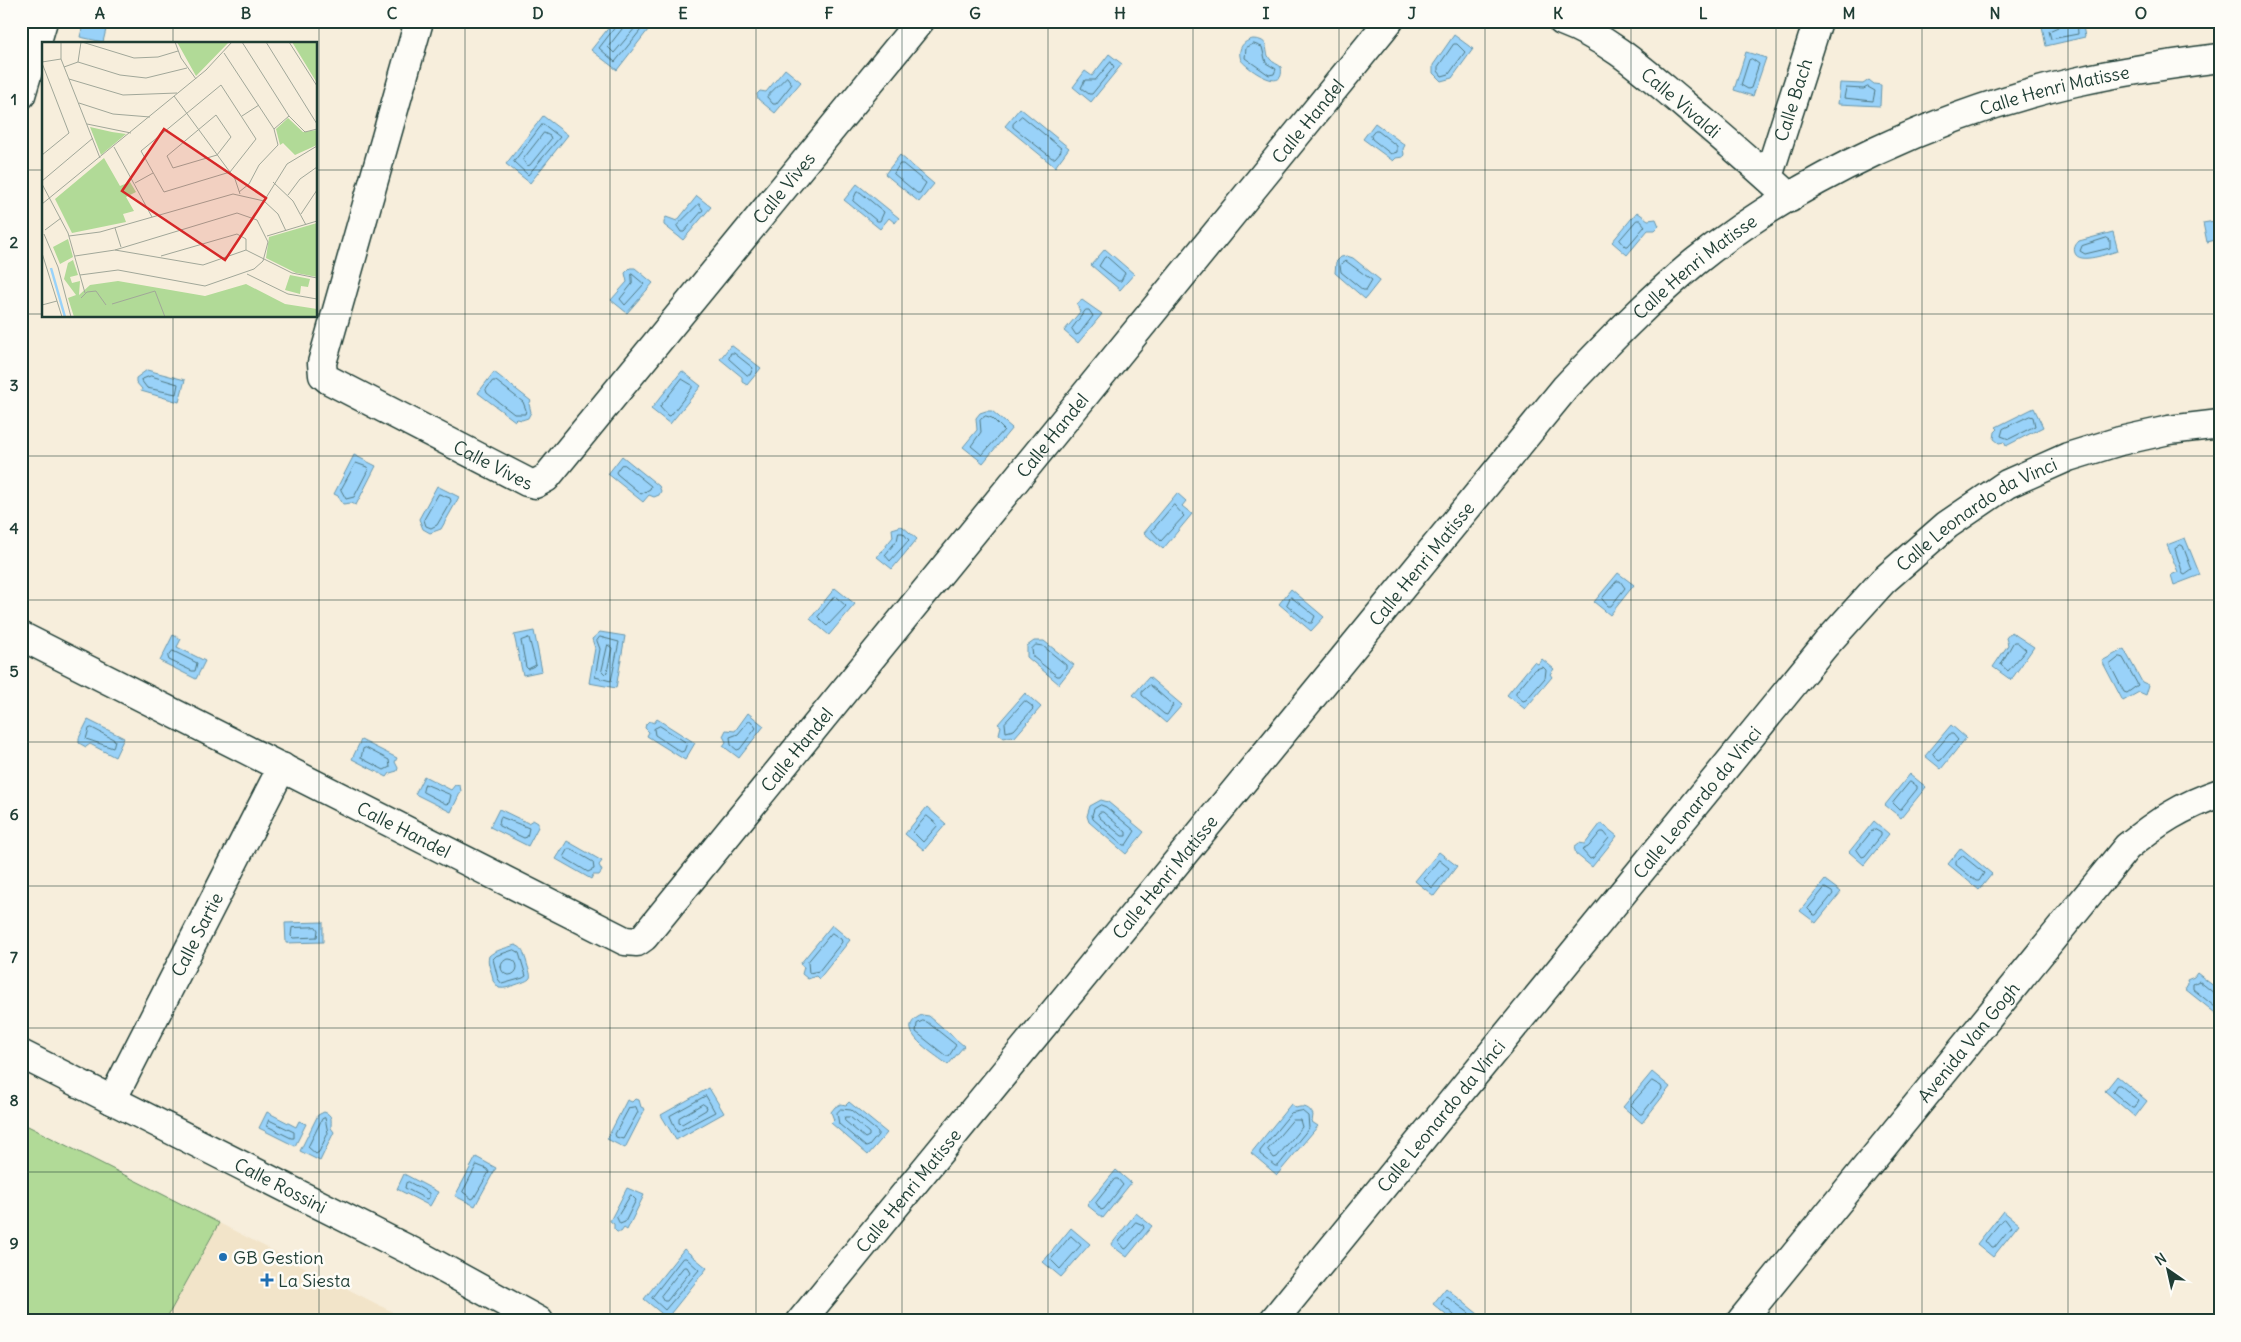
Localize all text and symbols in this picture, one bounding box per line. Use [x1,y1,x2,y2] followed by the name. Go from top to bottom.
[95,3,105,23] text: A
[241,3,252,23] text: B
[387,3,398,23] text: C
[532,3,544,23] text: D
[678,3,688,23] text: E
[824,3,834,23] text: F
[969,3,981,23] text: G
[1114,3,1126,23] text: H
[1263,3,1270,23] text: I
[1408,3,1417,23] text: J
[1553,3,1563,23] text: K
[1699,3,1708,23] text: L
[1843,3,1856,23] text: M
[1989,3,2001,23] text: N
[2135,3,2147,23] text: O
[42,42,318,318] inset map
[1769,56,1817,144] street label: Calle Bach
[1977,60,2131,120] street label: Calle Henri Matisse
[1637,62,1726,143] street label: Calle Vivaldi
[1267,74,1349,168] street label: Calle Handel
[11,89,17,109] text: 1
[747,147,820,228] street label: Calle Vives
[1628,209,1761,324] street label: Calle Henri Matisse
[10,232,19,252] text: 2
[9,375,19,395] text: 3
[1011,388,1093,482] street label: Calle Handel
[450,435,535,494] street label: Calle Vives
[1891,452,2060,576] street label: Calle Leonardo da Vinci
[1364,497,1479,630] street label: Calle Henri Matisse
[9,518,19,538] text: 4
[9,661,19,681] text: 5
[755,703,838,796] street label: Calle Handel
[1628,721,1766,883] street label: Calle Leonardo da Vinci
[353,796,455,863] street label: Calle Handel
[9,804,19,824] text: 6
[1107,810,1222,944] street label: Calle Henri Matisse
[166,888,228,980] street label: Calle Sartie
[10,947,18,967] text: 7
[1912,977,2024,1107] street label: Avenida Van Gogh
[1372,1035,1510,1197] street label: Calle Leonardo da Vinci
[9,1090,19,1110] text: 8
[850,1123,966,1257] street label: Calle Henri Matisse
[231,1152,331,1218] street label: Calle Rossini
[9,1233,19,1253] text: 9
[2144,1244,2194,1294] north arrow
[233,1246,324,1269] place label: GB Gestion
[2152,1249,2170,1269] text: N
[217,1251,229,1263] marker: GB Gestion
[278,1269,351,1292] place label: La Siesta
[260,1273,274,1287] marker: La Siesta

